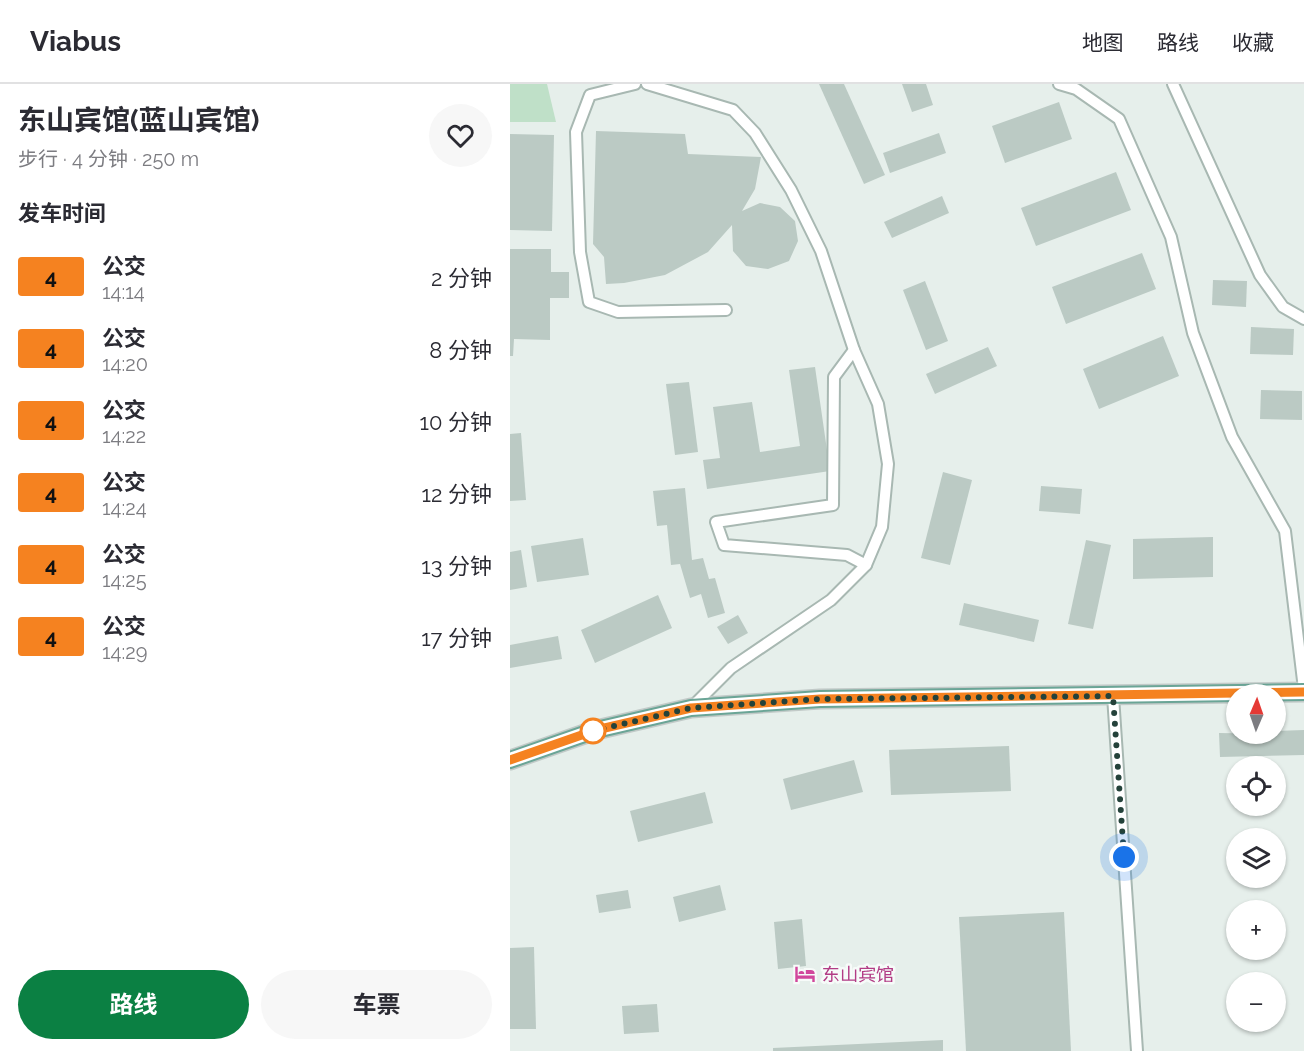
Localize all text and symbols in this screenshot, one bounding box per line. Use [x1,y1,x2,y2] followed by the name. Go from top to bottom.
[30,25,121,58] text: Viabus
[1082,30,1124,55] text: 地图
[1157,30,1199,55] text: 路线
[1232,30,1274,55] text: 收藏
[18,104,259,137] text: 东山宾馆(蓝山宾馆)
[429,104,492,167] button: heart
[18,147,199,171] text: 步行 · 4 分钟 · 250 m
[18,200,106,226] text: 发车时间
[102,253,146,279] text: 公交
[45,264,57,289] text: 4
[431,265,492,291] text: 2 分钟
[102,280,145,304] text: 14:14
[102,325,146,351] text: 公交
[45,336,57,361] text: 4
[429,337,492,363] text: 8 分钟
[102,352,148,376] text: 14:20
[102,397,146,423] text: 公交
[45,408,57,433] text: 4
[420,409,492,435] text: 10 分钟
[102,424,146,448] text: 14:22
[102,469,146,495] text: 公交
[45,480,57,505] text: 4
[422,481,492,507] text: 12 分钟
[102,496,147,520] text: 14:24
[102,541,146,567] text: 公交
[45,552,57,577] text: 4
[421,553,492,579] text: 13 分钟
[102,568,147,592] text: 14:25
[102,613,146,639] text: 公交
[45,624,57,649] text: 4
[421,625,492,651] text: 17 分钟
[102,640,147,664] text: 14:29
[1226,684,1286,744] north arrow
[1226,684,1286,1032] map controls
[580,718,606,744] unlabelled marker
[1226,756,1286,816] button: locate
[1226,828,1286,888] button: layers
[1109,842,1139,872] your location
[1226,900,1286,960] button: +
[793,962,817,986] hotel icon: 东山宾馆
[822,964,894,985] place label: 东山宾馆
[18,970,249,1039] button: 路线
[261,970,492,1039] button: 车票
[1226,972,1286,1032] button: −

